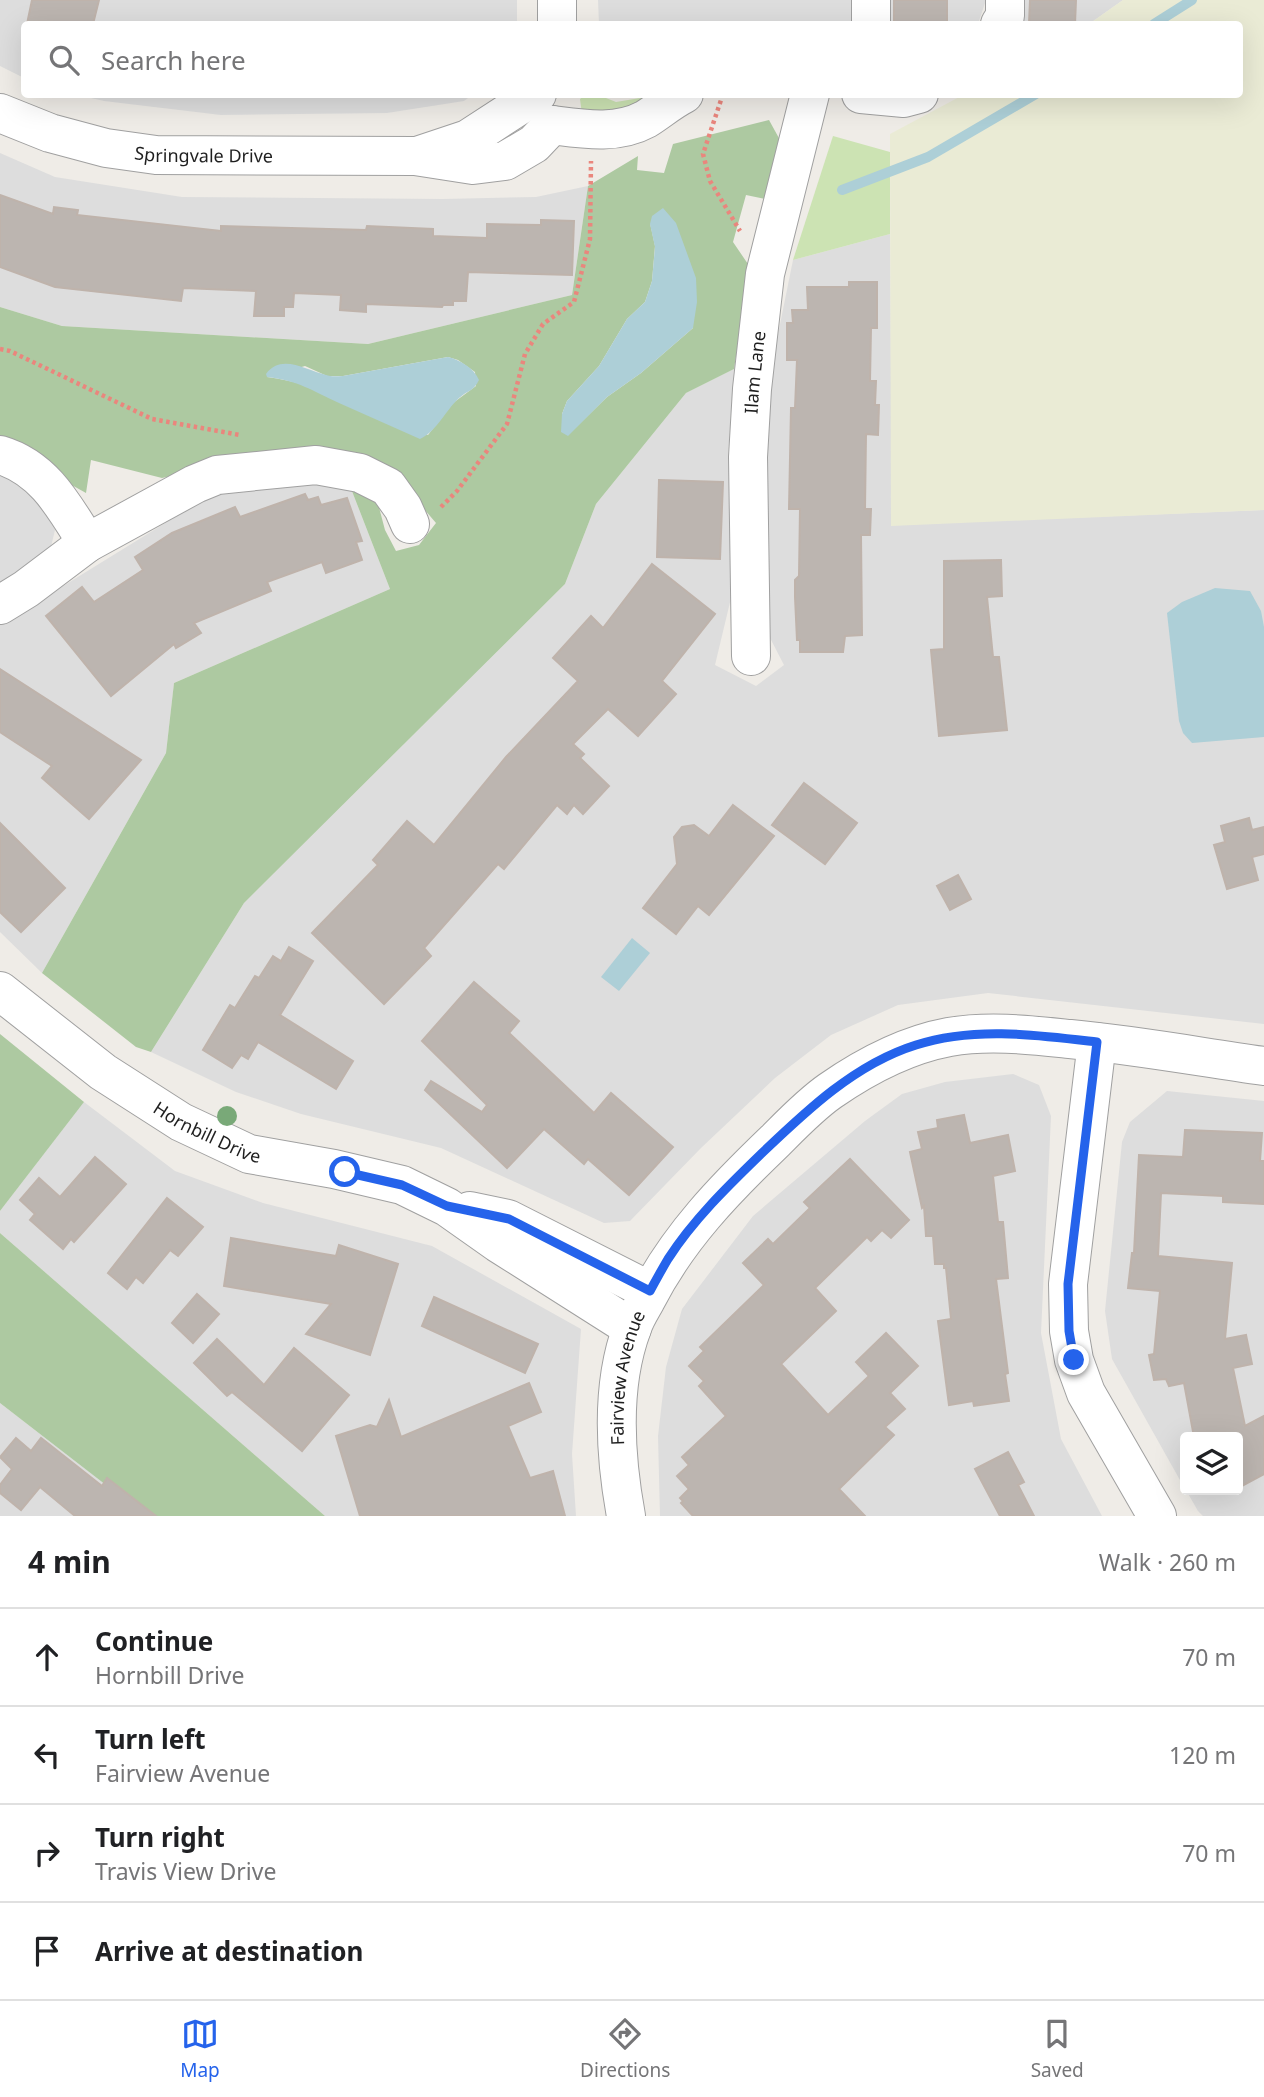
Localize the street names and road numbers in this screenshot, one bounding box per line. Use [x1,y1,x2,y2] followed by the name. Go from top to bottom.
[133,140,273,167] street label: Springvale Drive
[739,330,770,414] street label: Ilam Lane
[149,1096,263,1168] street label: Hornbill Drive
[605,1306,650,1446] street label: Fairview Avenue

